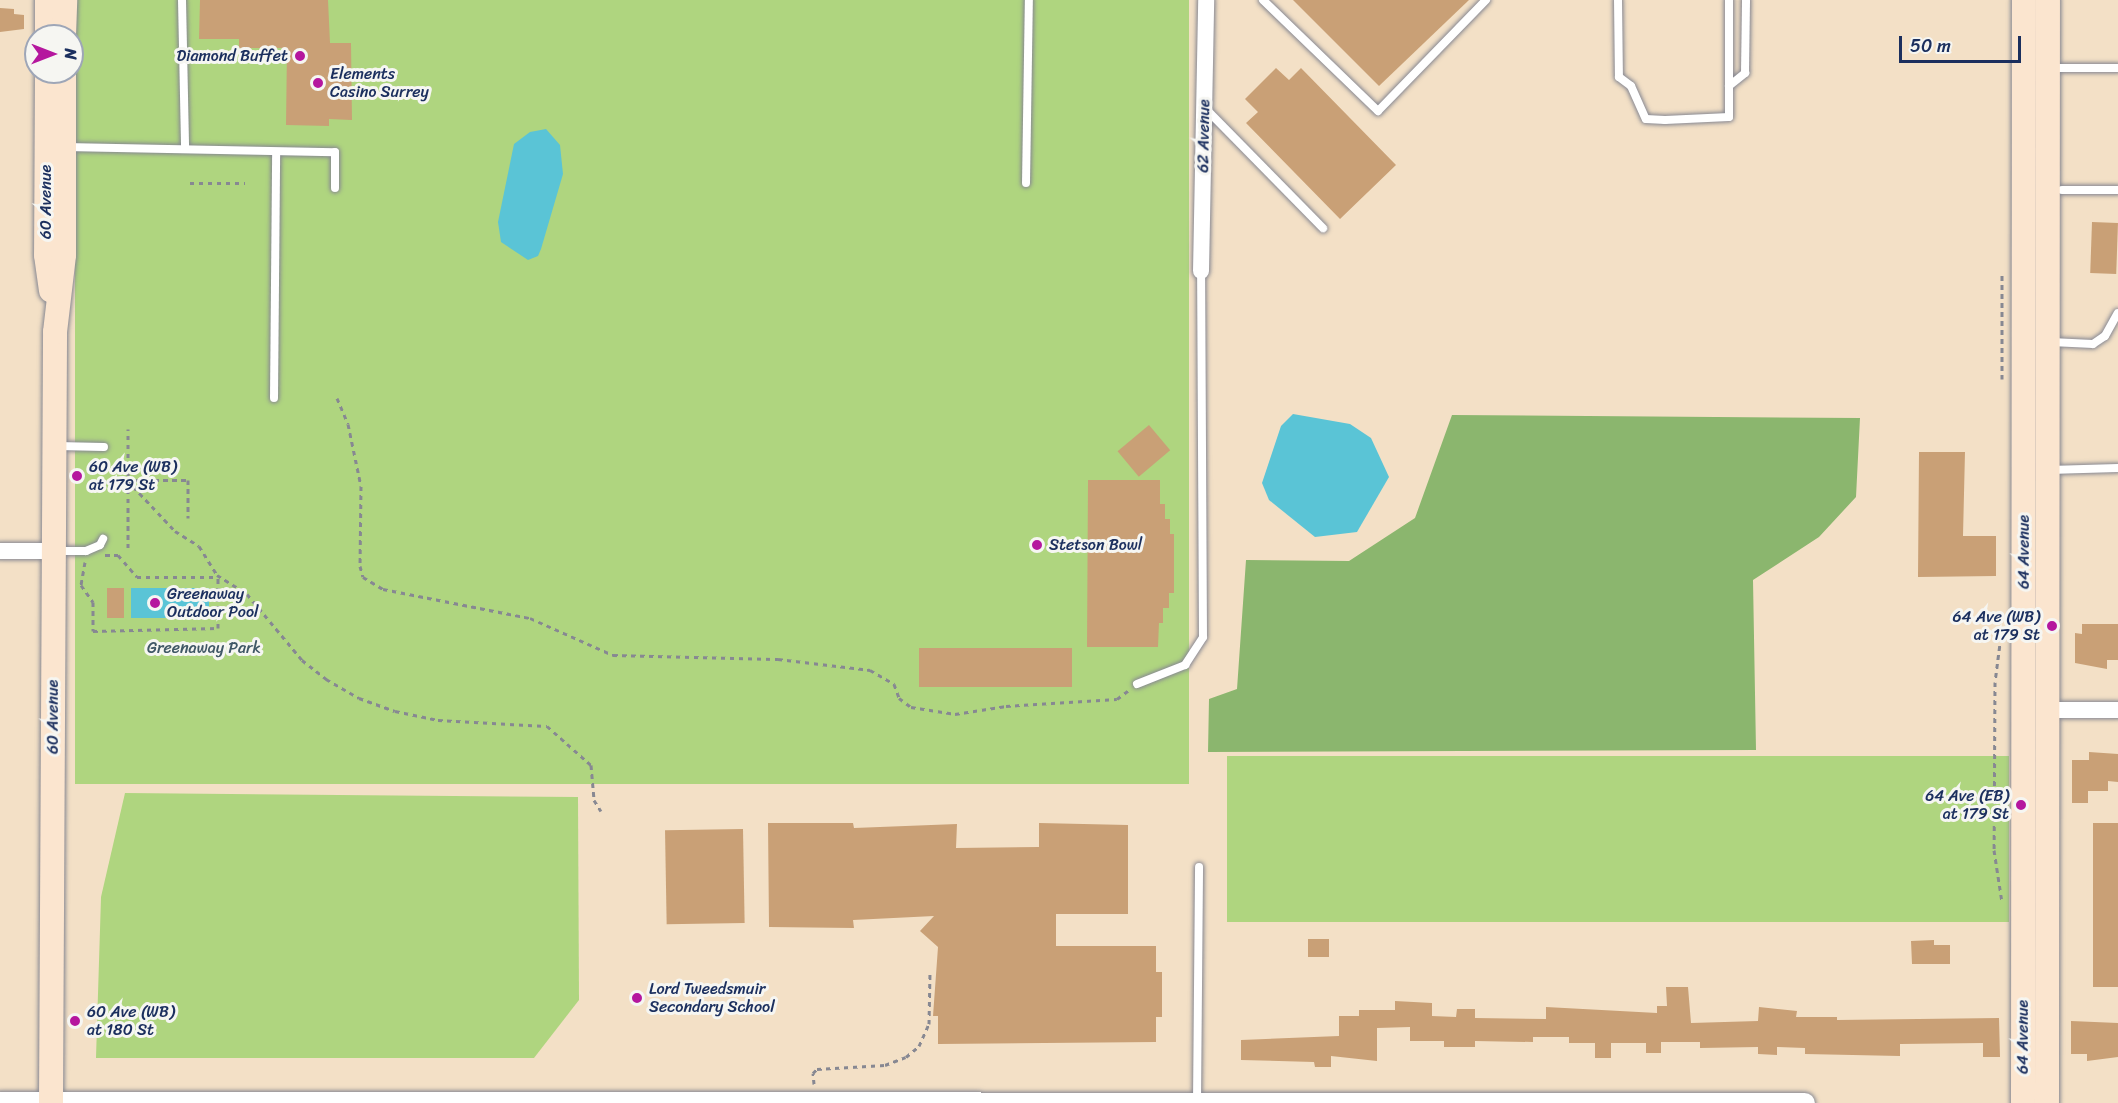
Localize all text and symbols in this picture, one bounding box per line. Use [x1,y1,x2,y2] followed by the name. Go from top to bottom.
[24,24,84,84] north arrow
[1902,24,2024,62] scale bar
[1910,30,1951,62] text: 50 m
[176,46,288,66] place label: Diamond Buffet
[56,48,85,60] text: N
[293,49,307,63] marker: Diamond Buffet
[330,64,429,102] place label: Elements Casino Surrey
[311,76,325,90] marker: Elements Casino Surrey
[1194,99,1214,173] street label: 62 Avenue
[36,165,56,239] street label: 60 Avenue
[89,457,177,495] place label: 60 Ave (WB) at 179 St
[70,469,84,483] marker: 60 Ave (WB) at 179 St
[2014,515,2034,589] street label: 64 Avenue
[1049,535,1143,555] place label: Stetson Bowl
[1030,538,1044,552] marker: Stetson Bowl
[167,584,259,622] place label: Greenaway Outdoor Pool
[148,596,162,610] marker: Greenaway Outdoor Pool
[1953,607,2040,645] place label: 64 Ave (WB) at 179 St
[2045,619,2059,633] marker: 64 Ave (WB) at 179 St
[147,638,261,658] park label: Greenaway Park
[43,680,63,754] street label: 60 Avenue
[1925,786,2009,824] place label: 64 Ave (EB) at 179 St
[2014,798,2028,812] marker: 64 Ave (EB) at 179 St
[649,979,775,1017] place label: Lord Tweedsmuir Secondary School
[630,991,644,1005] marker: Lord Tweedsmuir Secondary School
[2013,1000,2033,1074] street label: 64 Avenue
[87,1002,175,1040] place label: 60 Ave (WB) at 180 St
[68,1014,82,1028] marker: 60 Ave (WB) at 180 St

